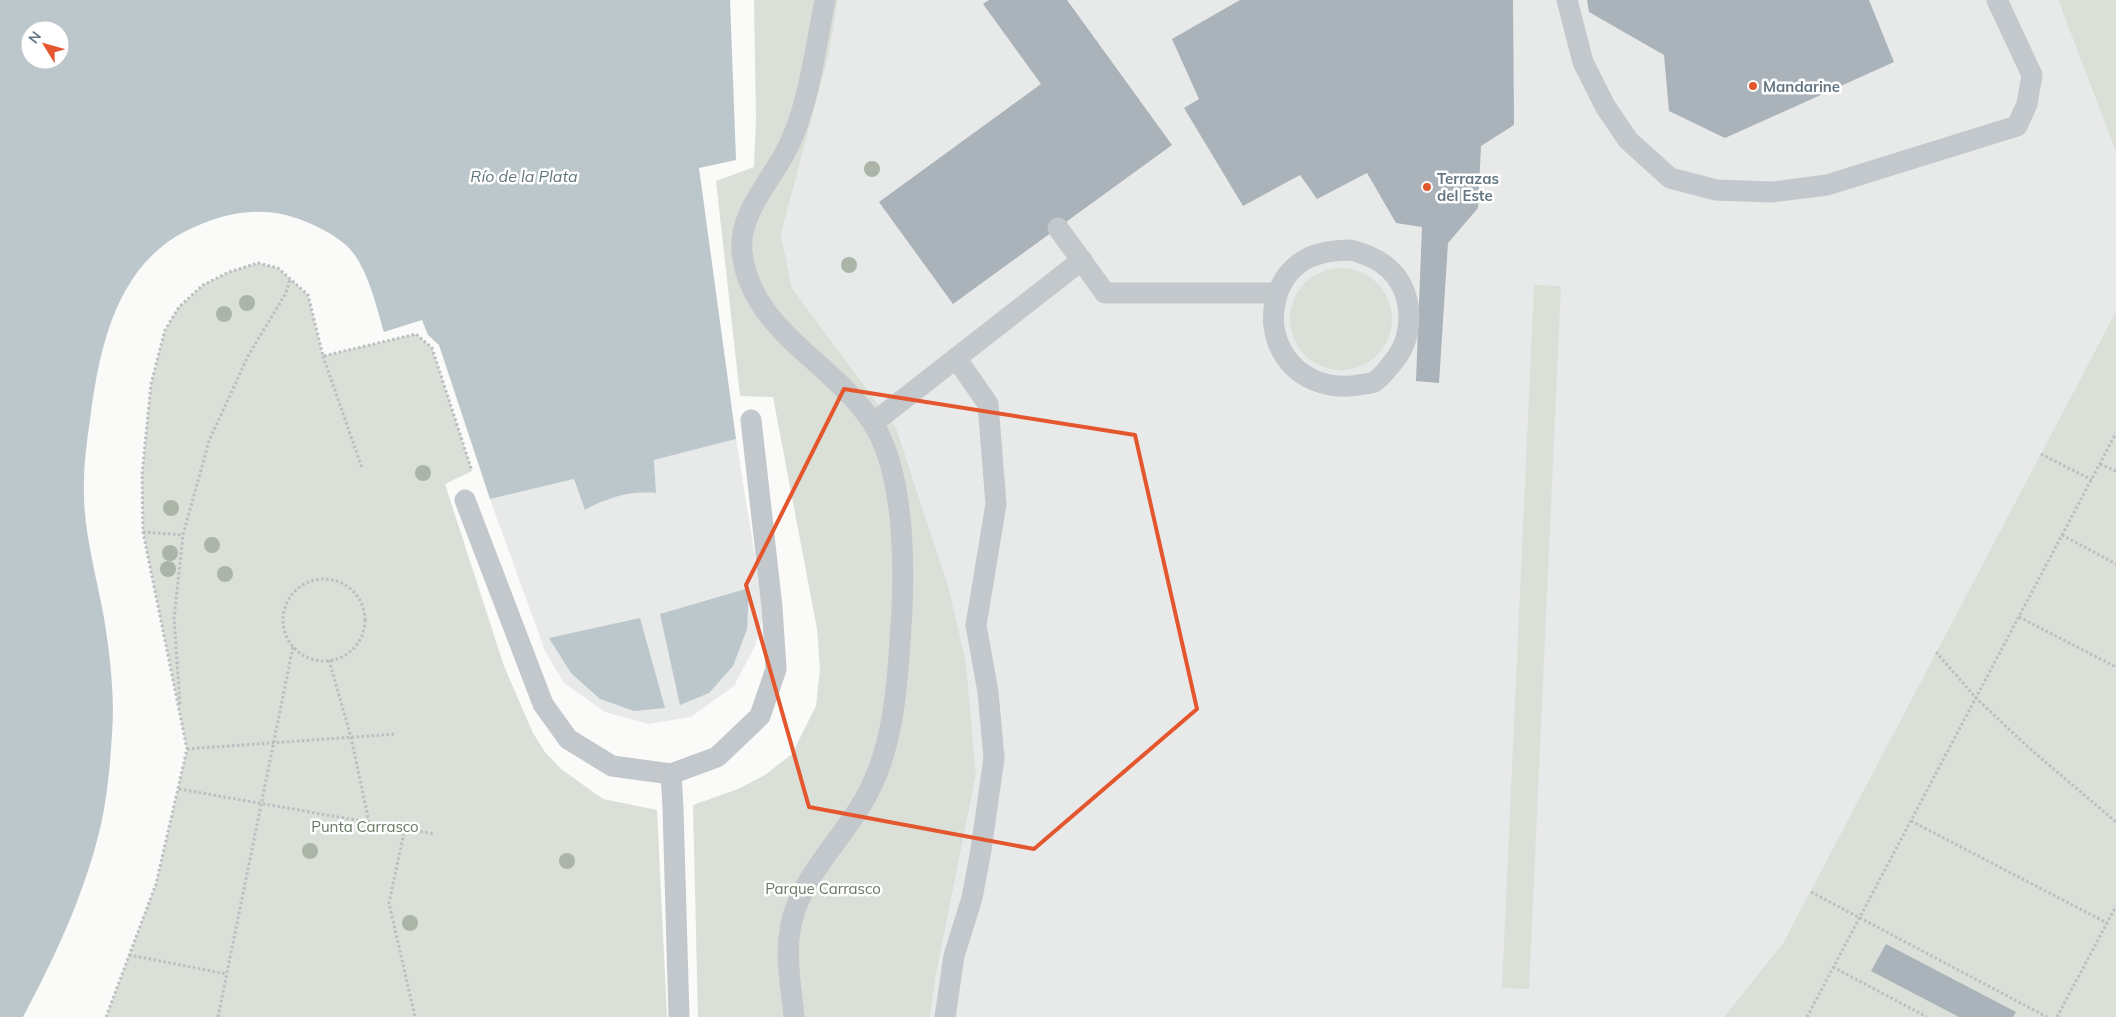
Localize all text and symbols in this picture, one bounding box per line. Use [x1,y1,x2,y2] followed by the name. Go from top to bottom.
[20,20,70,70] north arrow
[24,28,45,47] text: N
[1763,77,1840,96] place label: Mandarine
[1747,80,1759,92] marker: Mandarine
[470,166,578,186] water label: Río de la Plata
[1437,169,1499,205] place label: Terrazas del Este
[1421,181,1433,193] marker: Terrazas del Este
[311,817,419,836] park label: Punta Carrasco
[765,879,881,898] park label: Parque Carrasco

